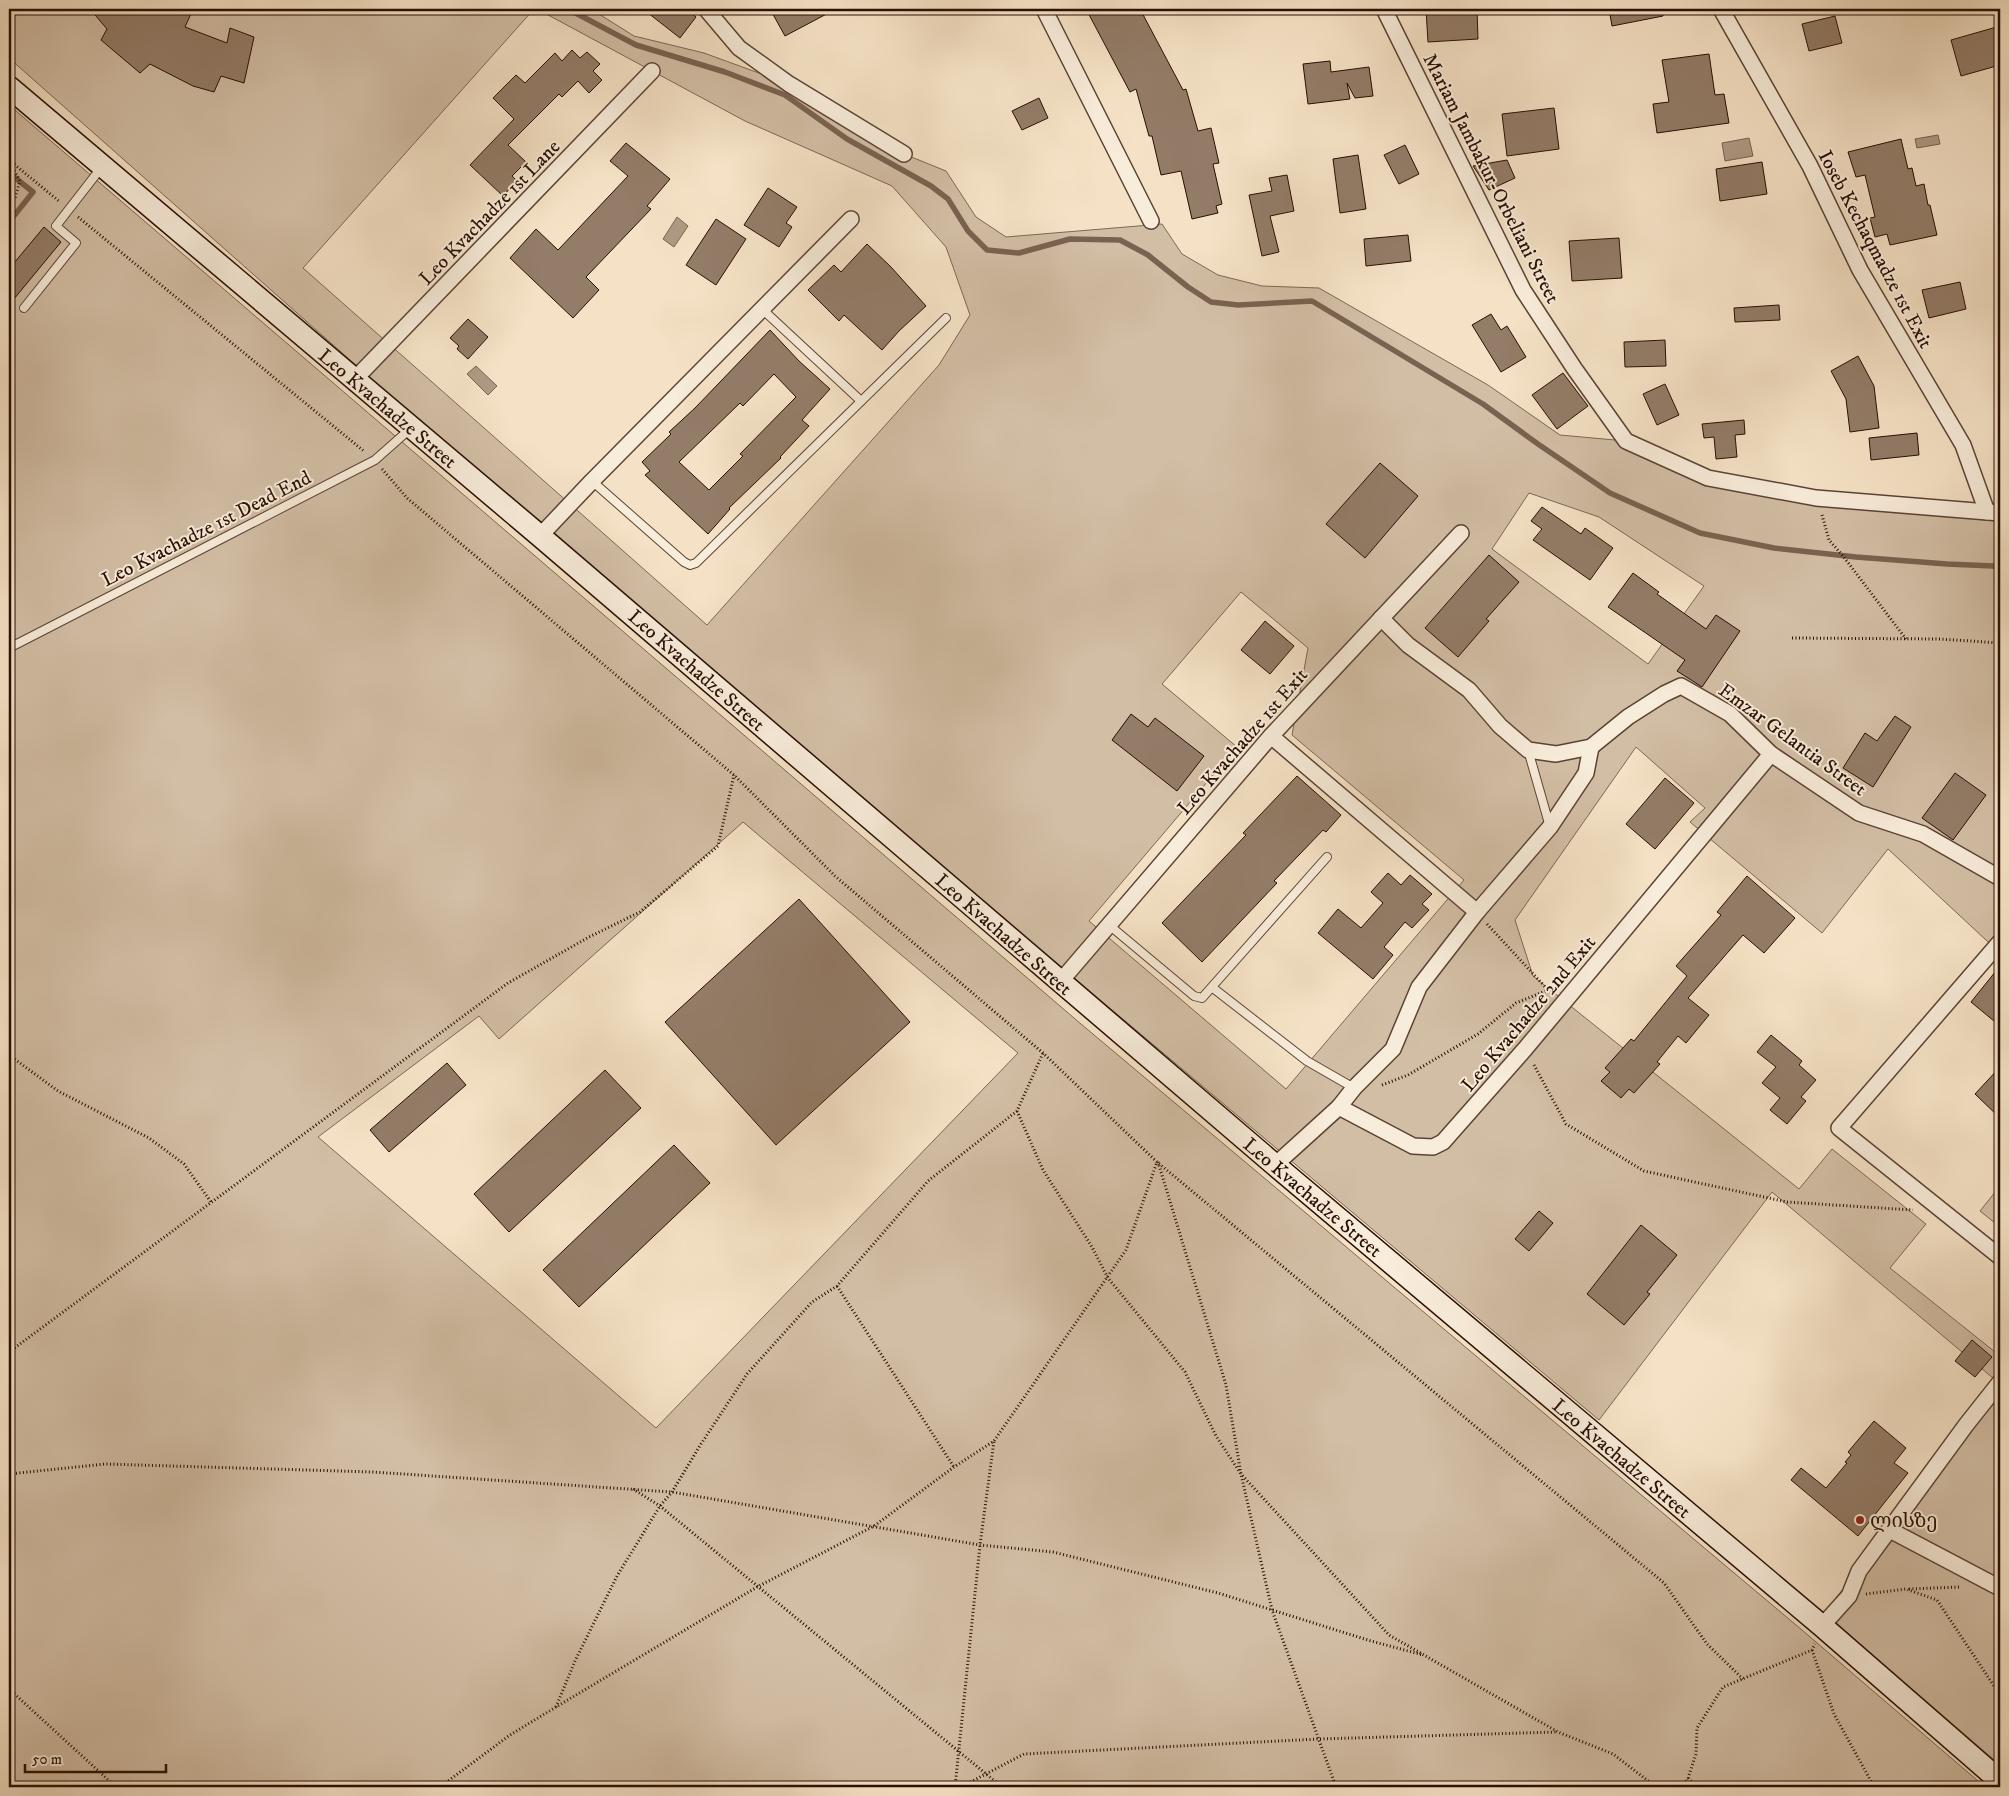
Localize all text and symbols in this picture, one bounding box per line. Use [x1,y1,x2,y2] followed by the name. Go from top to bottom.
[1417,50,1565,308] street label: Mariam Jambakur-Orbeliani Street
[414,135,566,291] street label: Leo Kvachadze 1st Lane
[1812,146,1938,353] street label: Ioseb Kechaqmadze 1st Exit
[312,344,462,475] street label: Leo Kvachadze Street
[98,466,316,593] street label: Leo Kvachadze 1st Dead End
[622,605,770,738] street label: Leo Kvachadze Street
[1173,663,1314,821] street label: Leo Kvachadze 1st Exit
[1713,678,1871,802] street label: Emzar Gelantia Street
[929,869,1077,1002] street label: Leo Kvachadze Street
[1456,931,1602,1097] street label: Leo Kvachadze 2nd Exit
[1237,1133,1387,1264] street label: Leo Kvachadze Street
[1546,1394,1696,1525] street label: Leo Kvachadze Street
[1870,1509,1938,1534] place label: ლისზე
[1854,1514,1866,1526] marker: ლისზე
[25,1741,166,1773] scale bar
[32,1750,62,1769] text: 50 m

